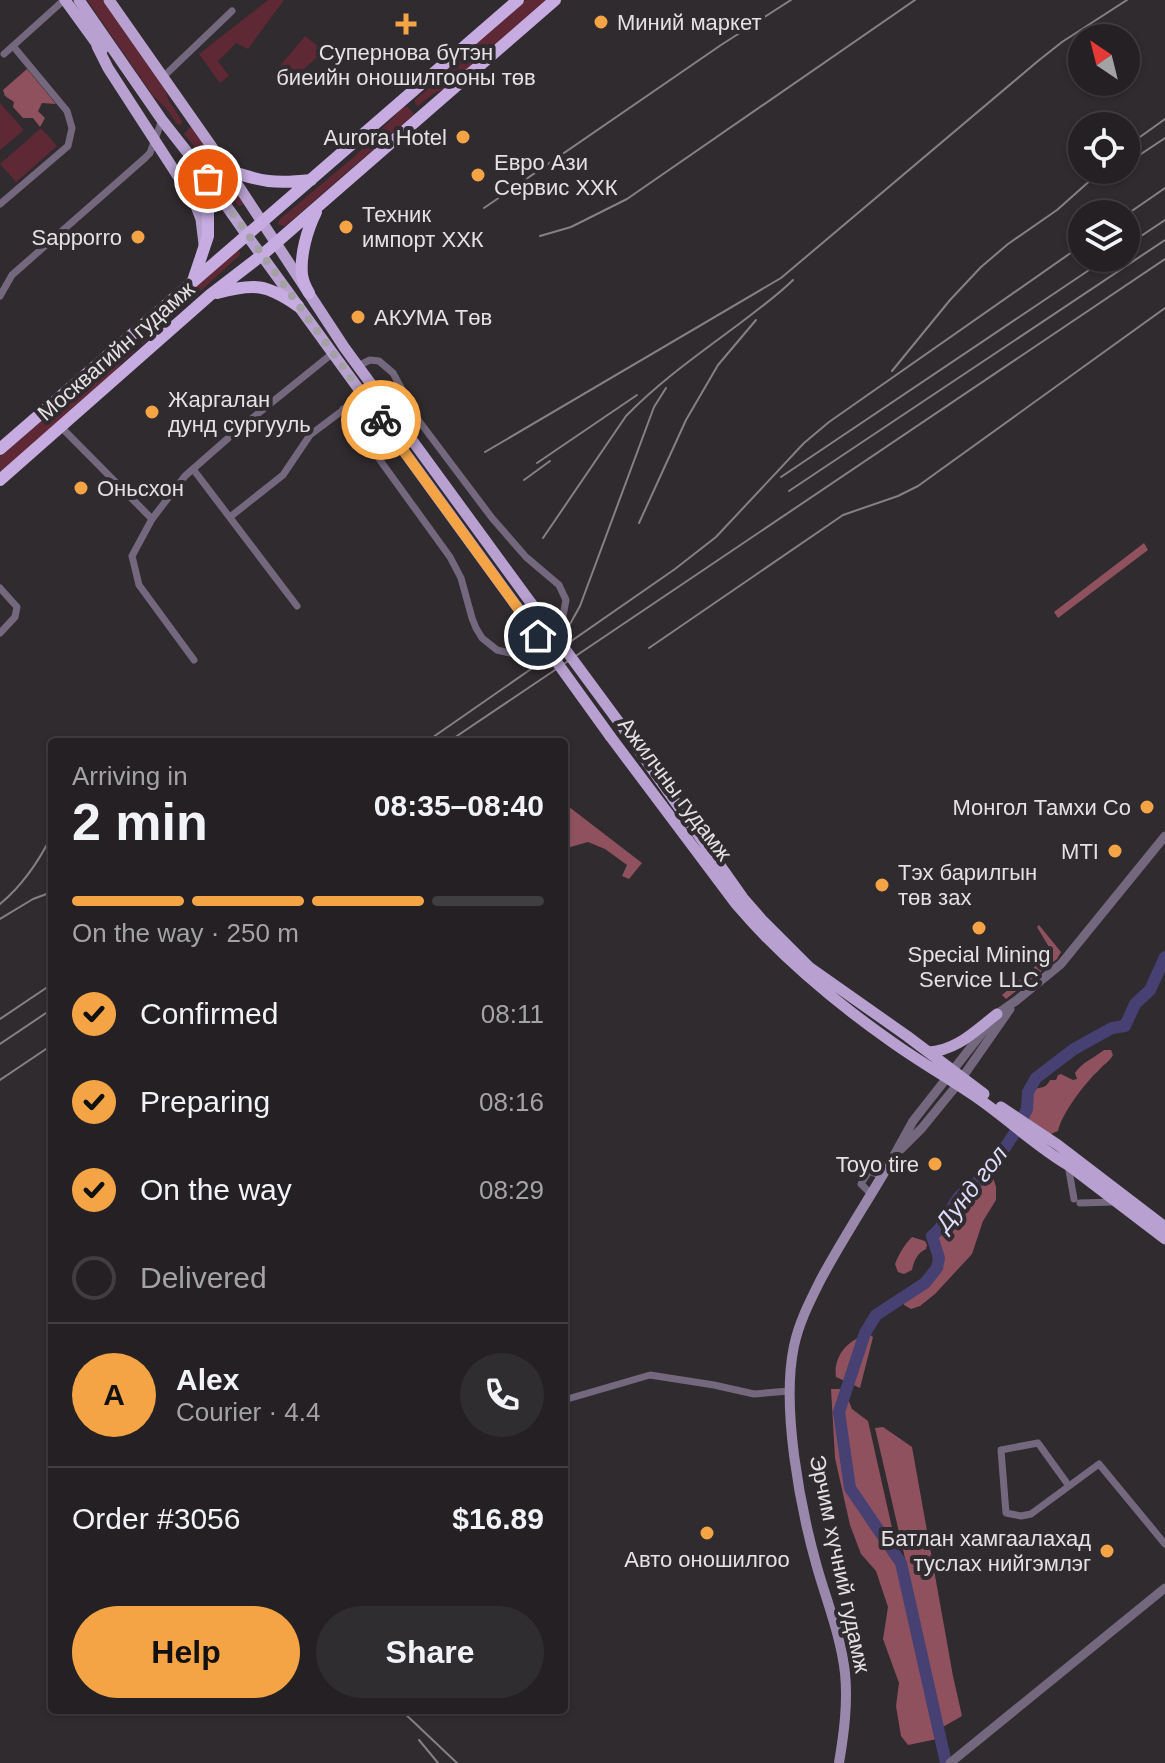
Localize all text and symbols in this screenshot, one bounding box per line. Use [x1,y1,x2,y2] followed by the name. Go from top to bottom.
[617,10,762,35] place label: Миний маркет
[395,13,417,35] marker: Супернова бүтэн биеийн оношилгооны төв
[592,13,610,31] marker: Миний маркет
[1068,24,1140,96] north arrow
[1068,24,1140,272] map controls
[276,40,536,90] place label: Супернова бүтэн биеийн оношилгооны төв
[1068,112,1140,184] button: locate
[323,125,447,150] place label: Aurora Hotel
[454,128,472,146] marker: Aurora Hotel
[174,145,242,213] pin
[494,150,618,200] place label: Евро Ази Сервис ХХК
[186,157,230,201] icon: bag
[469,166,487,184] marker: Евро Ази Сервис ХХК
[1068,200,1140,272] button: layers
[362,202,484,252] place label: Техник импорт ХХК
[337,218,355,236] marker: Техник импорт ХХК
[31,225,122,250] place label: Sapporro
[129,228,147,246] marker: Sapporro
[33,276,200,426] street label: Москвагийн гудамж
[374,305,492,330] place label: АКУМА Төв
[349,308,367,326] marker: АКУМА Төв
[341,380,421,460] courier
[168,387,311,437] place label: Жаргалан дунд сургууль
[359,398,403,442] icon: bike
[143,403,161,421] marker: Жаргалан дунд сургууль
[97,476,184,501] place label: Оньсхон
[72,479,90,497] marker: Оньсхон
[504,602,572,670] pin
[516,614,560,658] icon: home
[613,712,737,866] street label: Ажилчны гудамж
[72,761,188,791] text: Arriving in
[374,789,544,822] text: 08:35–08:40
[72,793,208,851] text: 2 min
[952,795,1131,820] place label: Монгол Тамхи Со
[1138,798,1156,816] marker: Монгол Тамхи Со
[1061,839,1099,864] place label: MTI
[1106,842,1124,860] marker: MTI
[898,860,1037,910] place label: Тэх барилгын төв зах
[873,876,891,894] marker: Тэх барилгын төв зах
[72,918,299,948] text: On the way · 250 m
[970,919,988,937] marker: Special Mining Service LLC
[907,942,1051,992] place label: Special Mining Service LLC
[72,992,116,1036] icon: check
[140,997,278,1030] text: Confirmed
[481,999,544,1029] text: 08:11
[72,1080,116,1124] icon: check
[140,1085,270,1118] text: Preparing
[479,1087,544,1117] text: 08:16
[928,1140,1013,1238] water label: Дунд гол
[836,1152,919,1177] place label: Toyo tire
[926,1155,944,1173] marker: Toyo tire
[72,1168,116,1212] icon: check
[140,1173,292,1206] text: On the way
[479,1175,544,1205] text: 08:29
[140,1261,267,1294] text: Delivered
[460,1353,544,1437] button: phone
[176,1363,239,1396] text: Alex
[103,1378,125,1411] text: A
[176,1397,321,1427] text: Courier · 4.4
[805,1453,875,1675] street label: Эрчим хүчний гудамж
[72,1502,240,1535] text: Order #3056
[452,1502,544,1535] text: $16.89
[698,1524,716,1542] marker: Авто оношилгоо
[881,1526,1091,1576] place label: Батлан хамгаалахад туслах нийгэмлэг
[1098,1542,1116,1560] marker: Батлан хамгаалахад туслах нийгэмлэг
[624,1547,790,1572] place label: Авто оношилгоо
[72,1606,300,1698] button: Help
[316,1606,544,1698] button: Share

